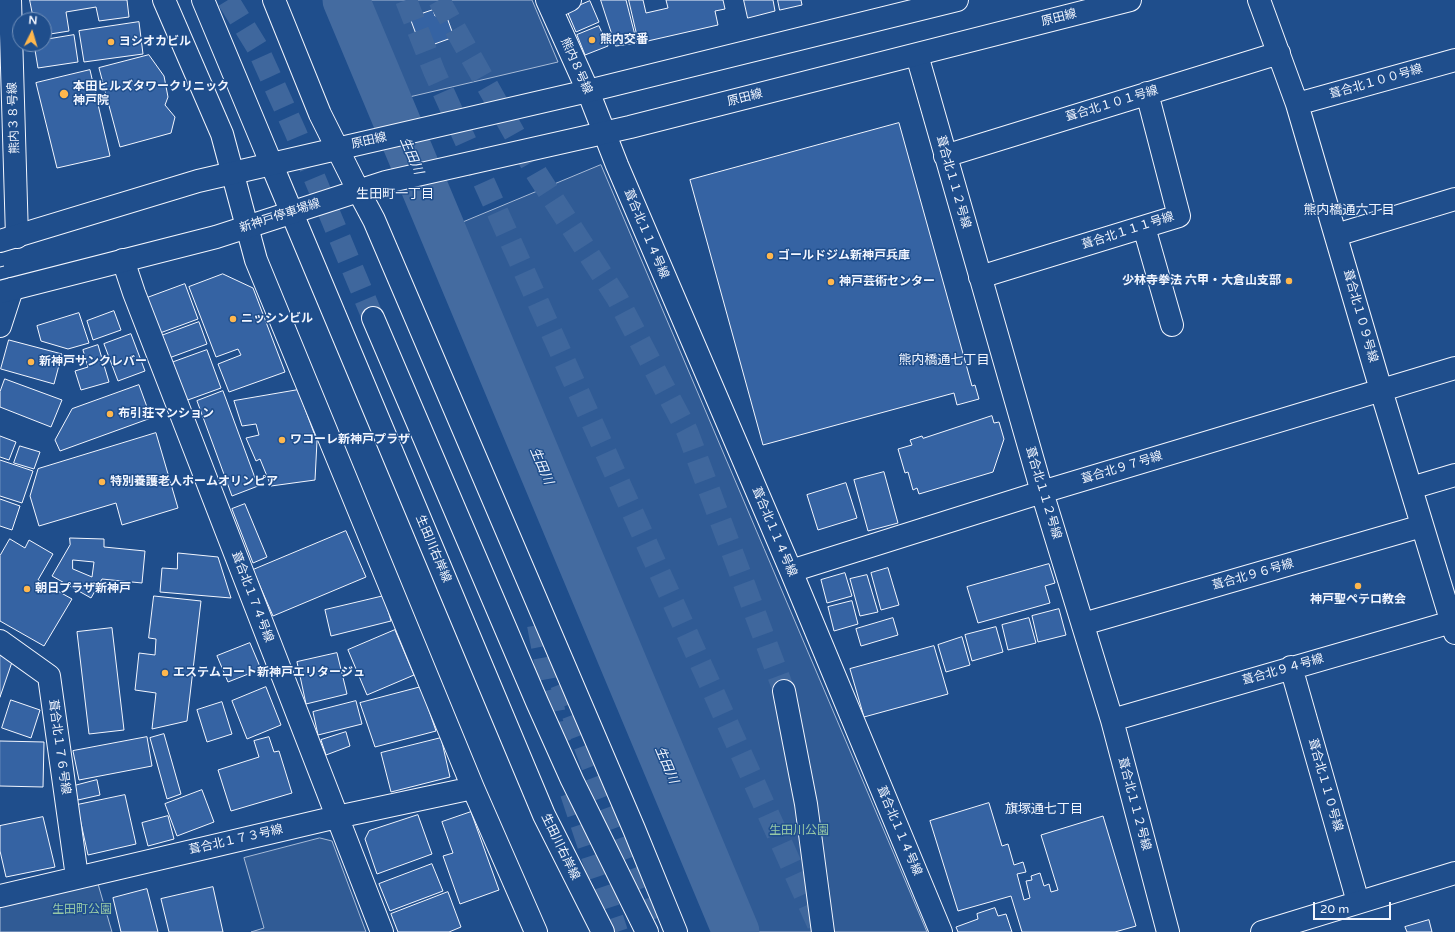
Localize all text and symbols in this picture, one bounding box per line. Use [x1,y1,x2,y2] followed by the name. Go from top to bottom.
[1040,7,1078,29] street label: 原田線
[12,12,52,52] north arrow
[28,14,38,27] text: N
[600,33,648,47] place label: 熊内交番
[119,35,191,49] place label: ヨシオカビル
[587,35,597,45] marker: 熊内交番
[557,36,595,96] street label: 熊内８号線
[106,37,116,47] marker: ヨシオカビル
[1328,62,1424,102] street label: 葺合北１００号線
[73,80,229,108] place label: 本田ヒルズタワークリニック 神戸院
[6,82,22,154] street label: 熊内３８号線
[1064,83,1160,125] street label: 葺合北１０１号線
[726,87,764,109] street label: 原田線
[58,88,70,100] marker: 本田ヒルズタワークリニック 神戸院
[350,130,388,152] street label: 原田線
[933,134,973,230] street label: 葺合北１１２号線
[396,135,426,177] water label: 生田川
[356,187,434,203] district label: 生田町一丁目
[621,187,671,281] street label: 葺合北１１４号線
[238,196,322,236] street label: 新神戸停車場線
[1304,203,1394,219] district label: 熊内橋通六丁目
[1080,209,1176,253] street label: 葺合北１１１号線
[778,249,910,263] place label: ゴールドジム新神戸兵庫
[765,251,775,261] marker: ゴールドジム新神戸兵庫
[1340,268,1380,364] street label: 葺合北１０９号線
[1122,274,1281,288] place label: 少林寺拳法 六甲・大倉山支部
[839,275,935,289] place label: 神戸芸術センター
[1284,276,1294,286] marker: 少林寺拳法 六甲・大倉山支部
[826,277,836,287] marker: 神戸芸術センター
[241,312,313,326] place label: ニッシンビル
[228,314,238,324] marker: ニッシンビル
[899,353,989,369] district label: 熊内橋通七丁目
[39,355,147,369] place label: 新神戸サンクレバー
[26,357,36,367] marker: 新神戸サンクレバー
[118,407,214,421] place label: 布引荘マンション
[105,409,115,419] marker: 布引荘マンション
[290,433,410,447] place label: ワコーレ新神戸プラザ
[277,435,287,445] marker: ワコーレ新神戸プラザ
[526,445,556,487] water label: 生田川
[1022,445,1064,541] street label: 葺合北１１２号線
[1080,449,1164,487] street label: 葺合北９７号線
[110,475,278,489] place label: 特別養護老人ホームオリンピア
[97,477,107,487] marker: 特別養護老人ホームオリンピア
[749,485,799,579] street label: 葺合北１１４号線
[412,513,454,585] street label: 生田川右岸線
[228,550,276,644] street label: 葺合北１７４号線
[1211,557,1295,593] street label: 葺合北９６号線
[1353,581,1363,591] marker: 神戸聖ぺテロ教会
[35,582,131,596] place label: 朝日プラザ新神戸
[22,584,32,594] marker: 朝日プラザ新神戸
[1310,593,1406,607] place label: 神戸聖ぺテロ教会
[1241,652,1325,688] street label: 葺合北９４号線
[173,666,365,680] place label: エステムコート新神戸エリタージュ
[160,668,170,678] marker: エステムコート新神戸エリタージュ
[45,698,73,796] street label: 葺合北１７６号線
[1305,737,1345,833] street label: 葺合北１１０号線
[651,744,681,786] water label: 生田川
[1115,756,1153,852] street label: 葺合北１１２号線
[874,784,924,878] street label: 葺合北１１４号線
[1005,802,1083,818] district label: 旗塚通七丁目
[538,811,582,883] street label: 生田川右岸線
[188,822,284,858] street label: 葺合北１７３号線
[769,824,829,838] park label: 生田川公園
[1315,894,1393,920] scale bar
[1320,902,1349,916] text: 20 m
[52,903,112,917] park label: 生田町公園

